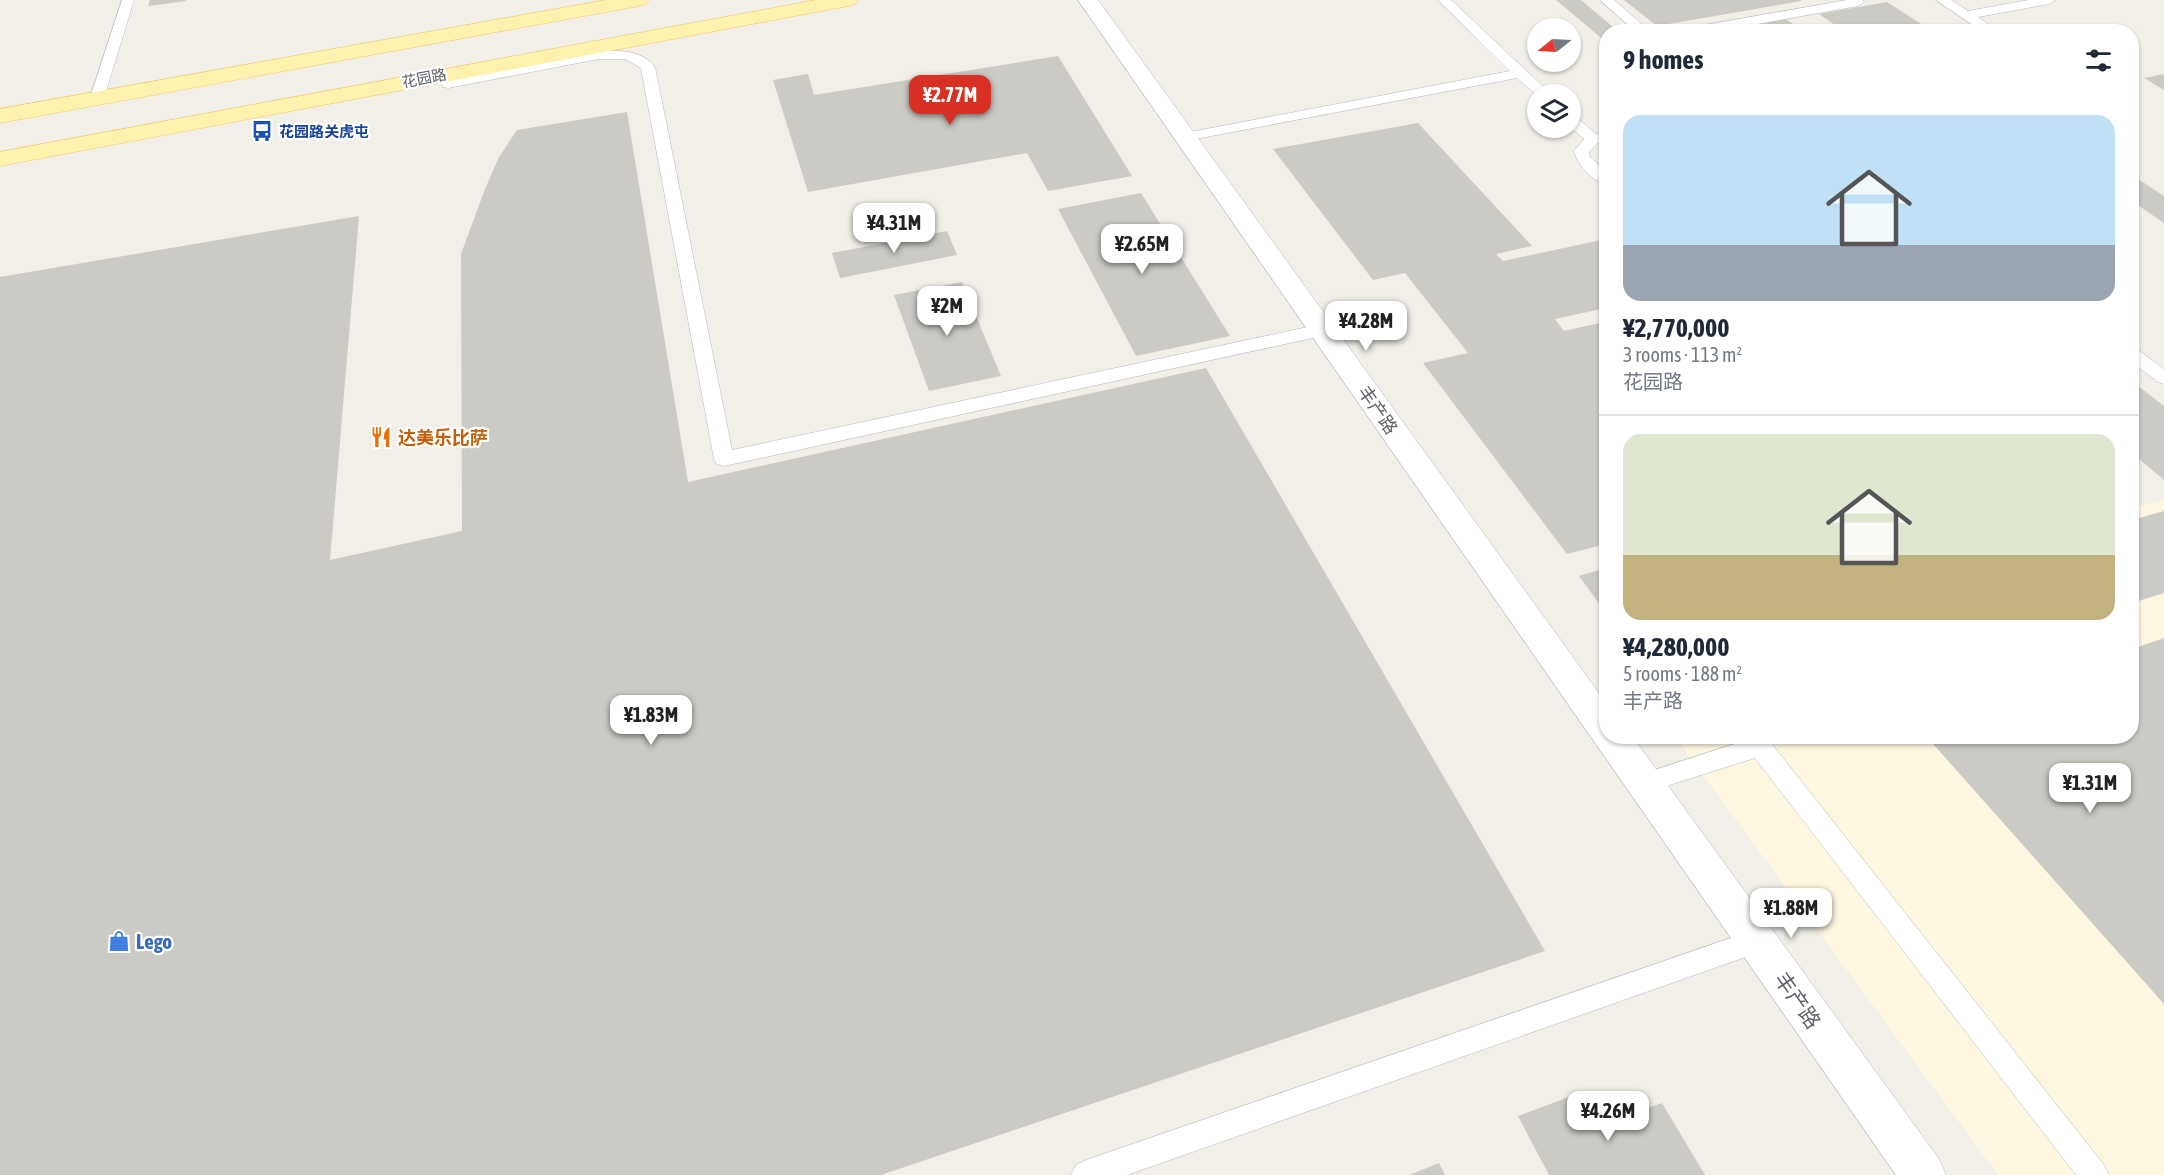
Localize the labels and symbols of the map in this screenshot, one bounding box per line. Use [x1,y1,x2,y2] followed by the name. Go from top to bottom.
[1527,18,1581,72] north arrow
[400,65,448,91] street label: 花园路
[901,75,999,126] pin: ¥2.77M
[250,119,274,143] bus stop icon: 花园路关虎屯
[279,123,369,140] place label: 花园路关虎屯
[845,203,943,254] pin: ¥4.31M
[1093,224,1191,275] pin: ¥2.65M
[918,286,976,337] pin: ¥2M
[1317,301,1415,352] pin: ¥4.28M
[1354,382,1402,438] street label: 丰产路
[369,425,393,449] restaurant icon: 达美乐比萨
[398,427,488,448] place label: 达美乐比萨
[602,695,700,746] pin: ¥1.83M
[2041,763,2139,814] pin: ¥1.31M
[1742,888,1840,939] pin: ¥1.88M
[107,929,131,953] shop icon: Lego
[136,929,172,953] place label: Lego
[1770,967,1826,1033] street label: 丰产路
[1559,1091,1657,1142] pin: ¥4.26M

